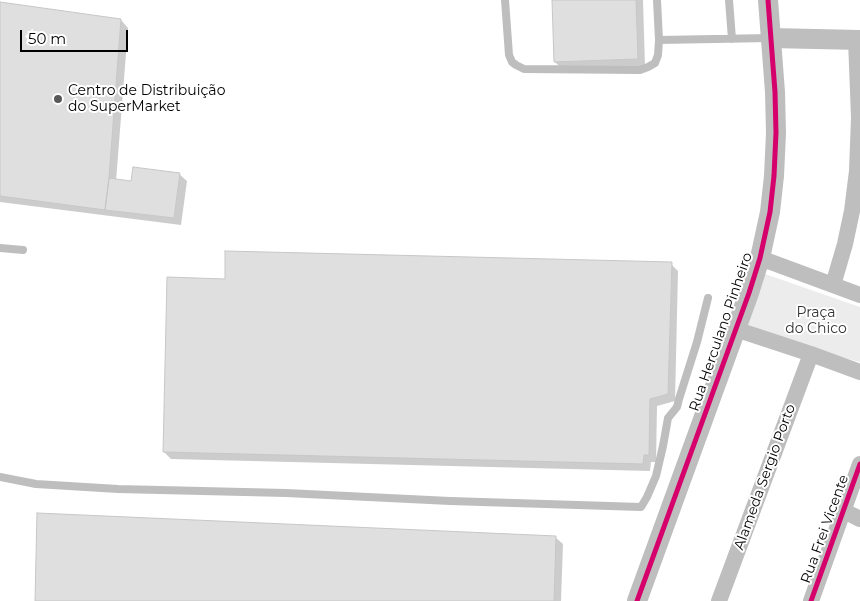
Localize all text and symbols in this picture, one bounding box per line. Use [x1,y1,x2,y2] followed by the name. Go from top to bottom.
[22,20,130,52] scale bar
[28,29,66,48] text: 50 m
[68,83,225,115] place label: Centro de Distribuição do SuperMarket
[52,93,64,105] marker: Centro de Distribuição do SuperMarket
[686,250,756,414] street label: Rua Herculano Pinheiro
[785,305,847,338] park label: Praça do Chico
[731,402,799,552] street label: Alameda Sergio Porto
[798,472,852,586] street label: Rua Frei Vicente

